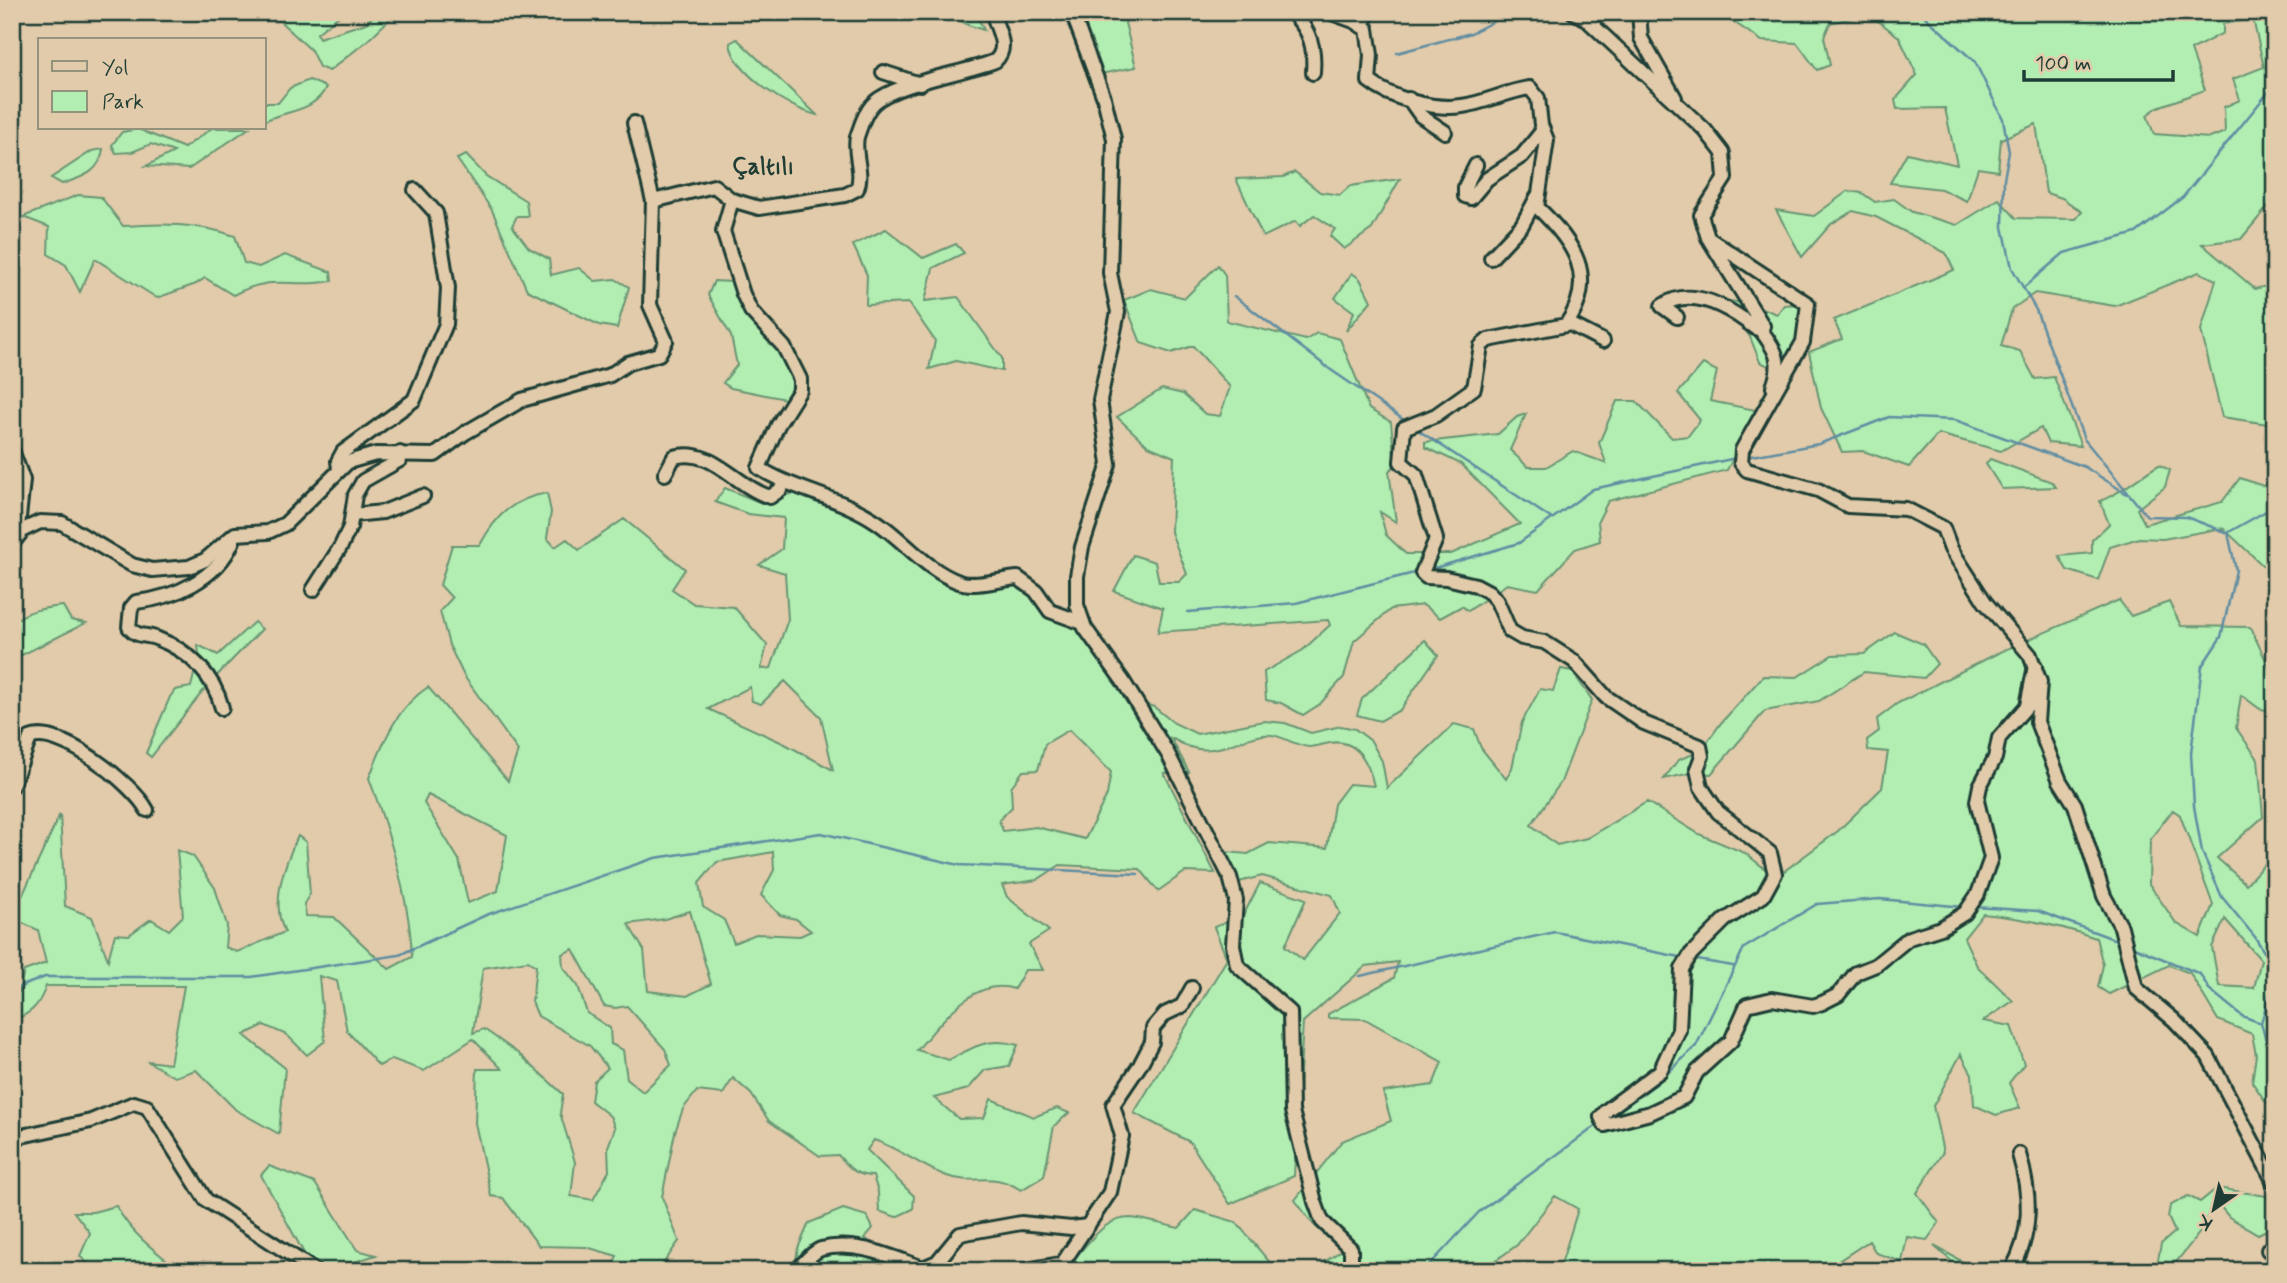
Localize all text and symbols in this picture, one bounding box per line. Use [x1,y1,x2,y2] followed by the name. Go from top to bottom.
[38,38,266,130] legend
[2024,38,2173,82] scale bar
[2035,50,2091,78] text: 100 m
[102,54,128,82] text: Yol
[102,88,144,116] text: Park
[732,152,794,183] district label: Çaltılı
[2178,1174,2248,1244] north arrow
[2192,1207,2218,1236] text: K

